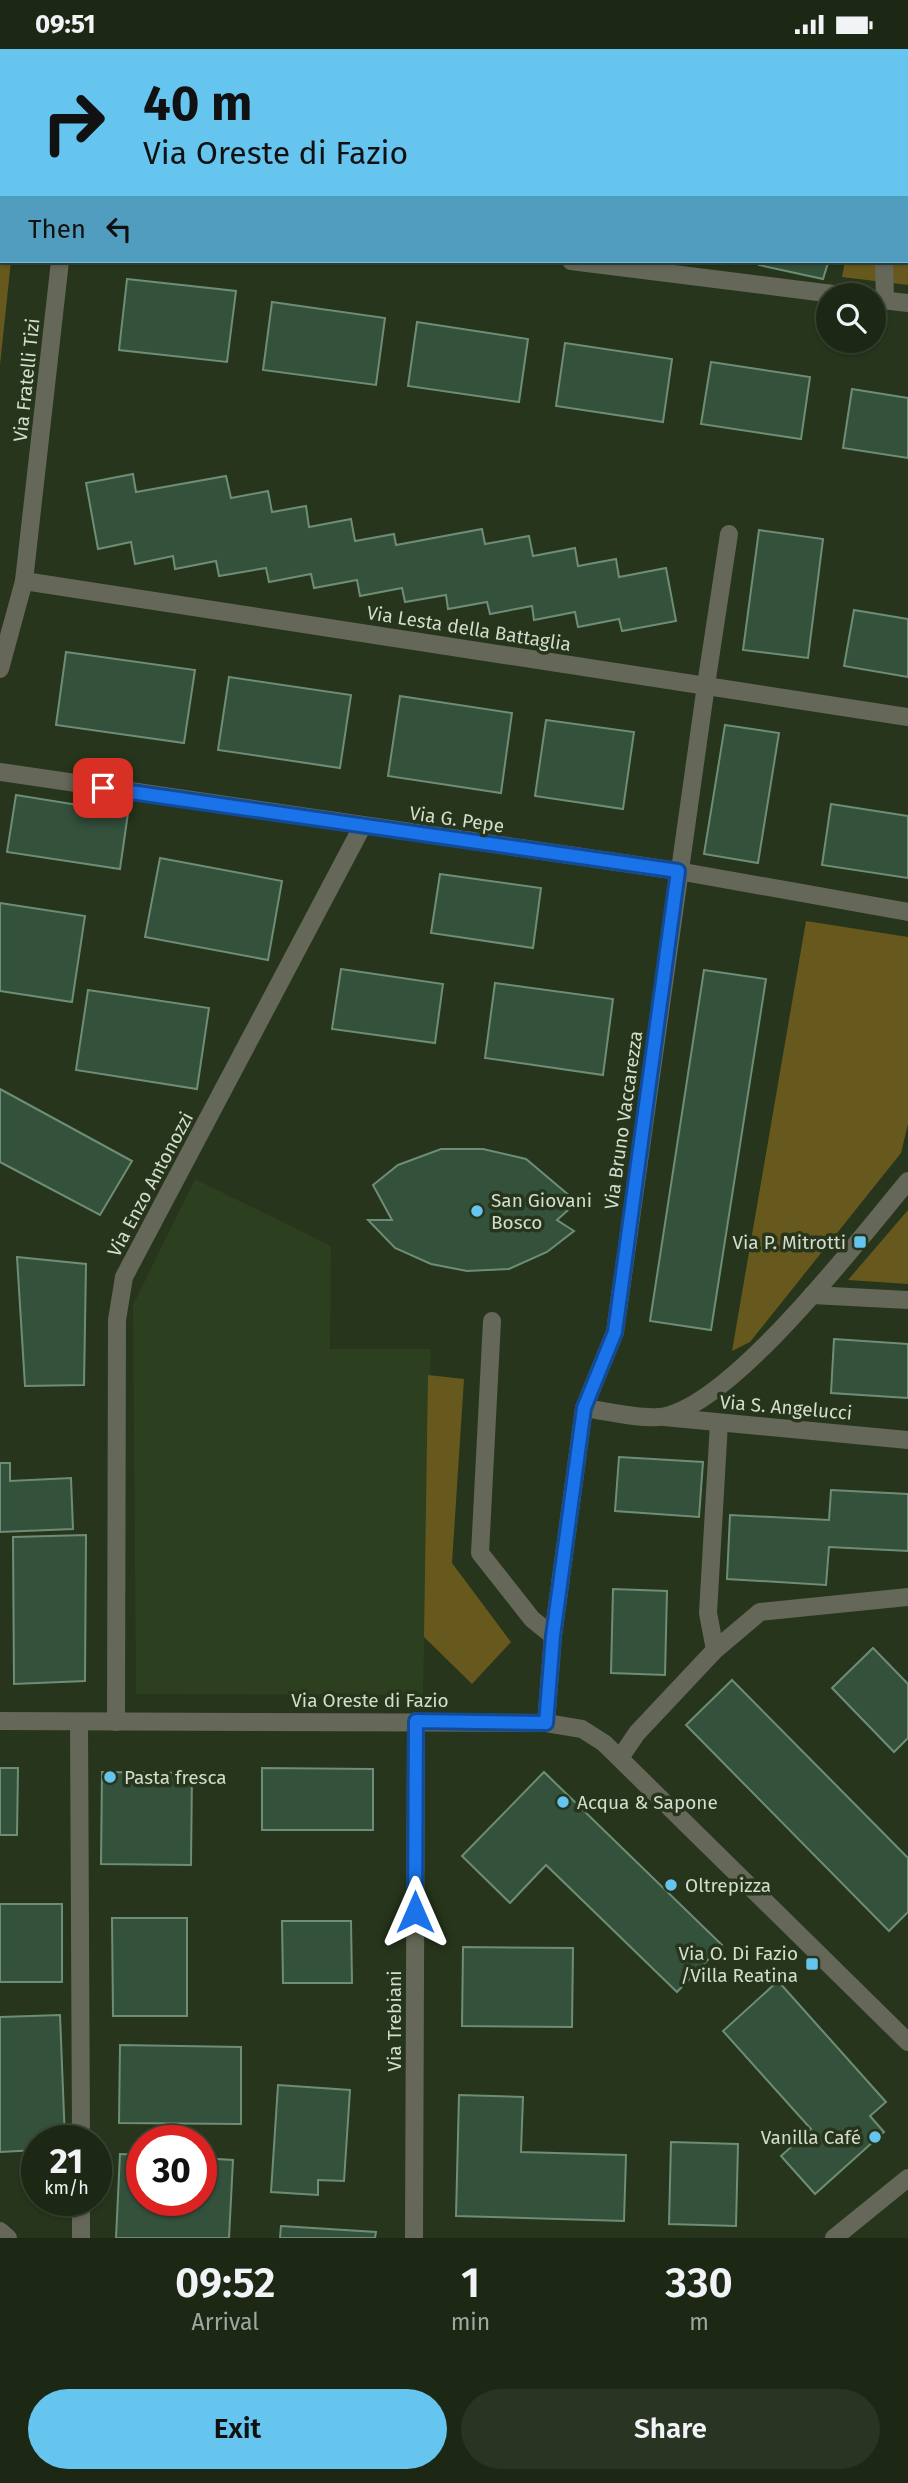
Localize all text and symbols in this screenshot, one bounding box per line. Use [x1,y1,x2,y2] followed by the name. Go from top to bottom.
[35,9,95,40] text: 09:51
[143,74,252,133] text: 40 m
[28,77,119,168] icon: right
[143,134,408,172] text: Via Oreste di Fazio
[100,210,138,248] icon: left
[28,214,86,245] text: Then
[816,283,886,353] map controls
[816,283,886,353] button: search
[9,317,44,443] street label: Via Fratelli Tizi
[365,601,573,656] street label: Via Lesta della Battaglia
[73,758,133,818] pin
[84,769,122,807] icon: arrive
[408,801,506,838] street label: Via G. Pepe
[600,1029,647,1211] street label: Via Bruno Vaccarezza
[103,1108,198,1260] street label: Via Enzo Antonozzi
[491,1189,592,1234] place label: San Giovani Bosco
[469,1203,485,1219] marker: San Giovani Bosco
[732,1231,846,1254] place label: Via P. Mitrotti
[852,1234,868,1250] marker: Via P. Mitrotti
[719,1390,853,1425] street label: Via S. Angelucci
[291,1689,449,1712] street label: Via Oreste di Fazio
[124,1766,227,1789] place label: Pasta fresca
[102,1769,118,1785] marker: Pasta fresca
[577,1791,718,1814] place label: Acqua & Sapone
[555,1794,571,1810] marker: Acqua & Sapone
[685,1874,771,1897] place label: Oltrepizza
[378,1875,452,1949] position arrow
[663,1877,679,1893] marker: Oltrepizza
[678,1942,798,1987] place label: Via O. Di Fazio /Villa Reatina
[804,1956,820,1972] marker: Via O. Di Fazio /Villa Reatina
[383,1970,406,2072] street label: Via Trebiani
[126,2125,217,2216] speed limit sign: 30
[761,2126,861,2149] place label: Vanilla Café
[867,2129,883,2145] marker: Vanilla Café
[50,2140,83,2182] text: 21
[44,2177,89,2199] text: km/h
[175,2258,276,2308] text: 09:52
[461,2258,480,2308] text: 1
[665,2258,733,2308] text: 330
[192,2308,259,2336] text: Arrival
[451,2308,490,2336] text: min
[689,2308,709,2336] text: m
[28,2389,447,2469] button: Exit
[461,2389,880,2469] button: Share

